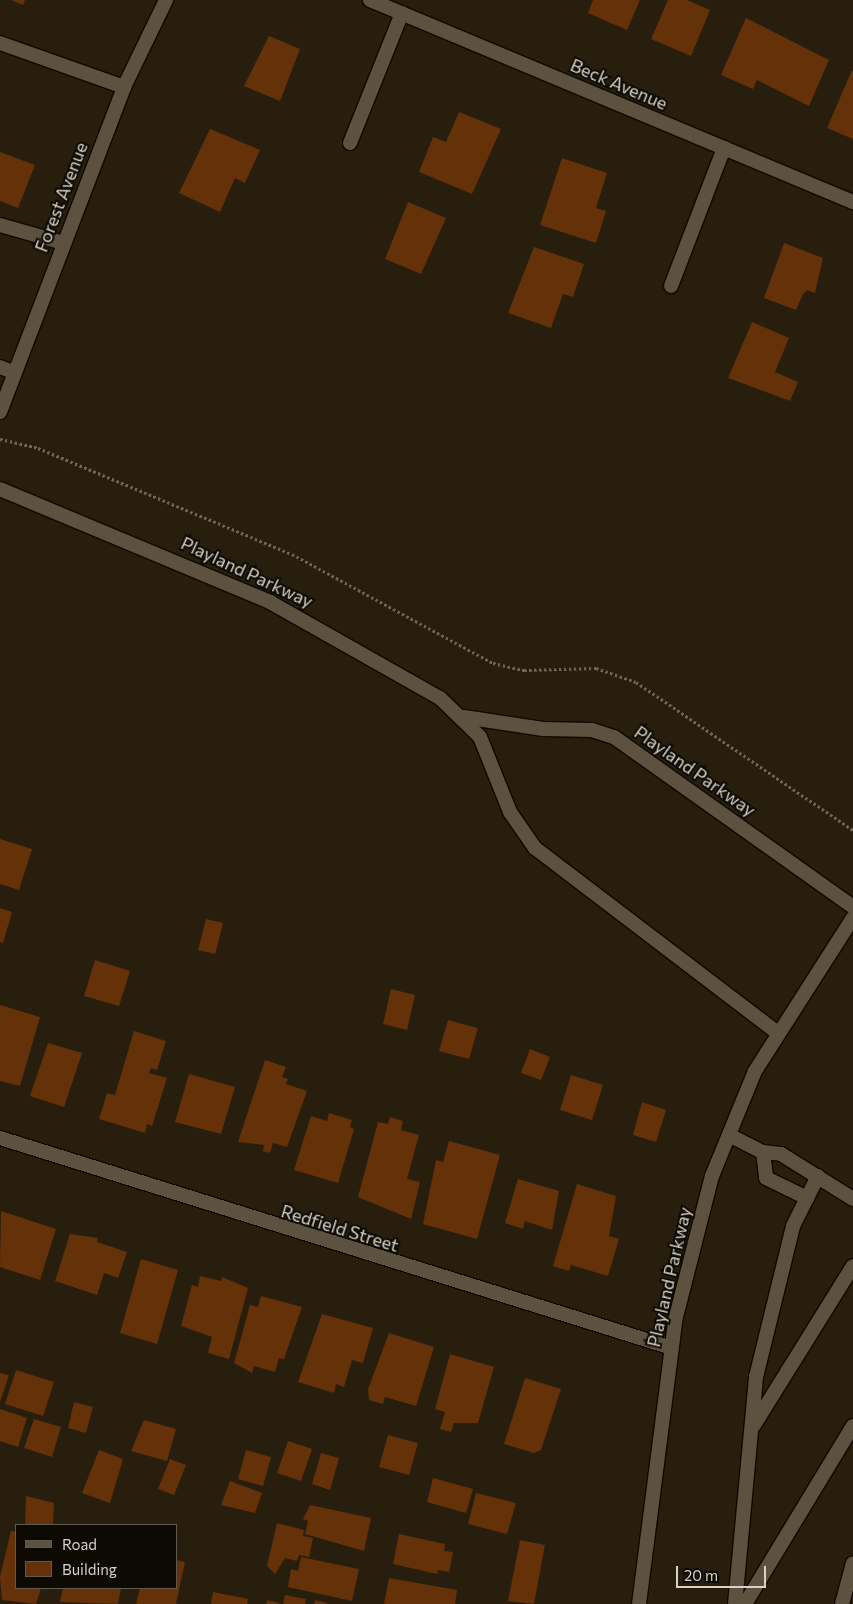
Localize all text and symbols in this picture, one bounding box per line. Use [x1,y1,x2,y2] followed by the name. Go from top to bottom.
[567,54,671,114] street label: Beck Avenue
[30,139,92,255] street label: Forest Avenue
[178,532,316,612] street label: Playland Parkway
[630,721,760,821] street label: Playland Parkway
[279,1200,401,1256] street label: Redfield Street
[642,1205,696,1349] street label: Playland Parkway
[15,1524,178,1589] legend
[62,1535,97,1553] text: Road
[678,1556,768,1588] scale bar
[62,1560,117,1578] text: Building
[684,1566,718,1584] text: 20 m

